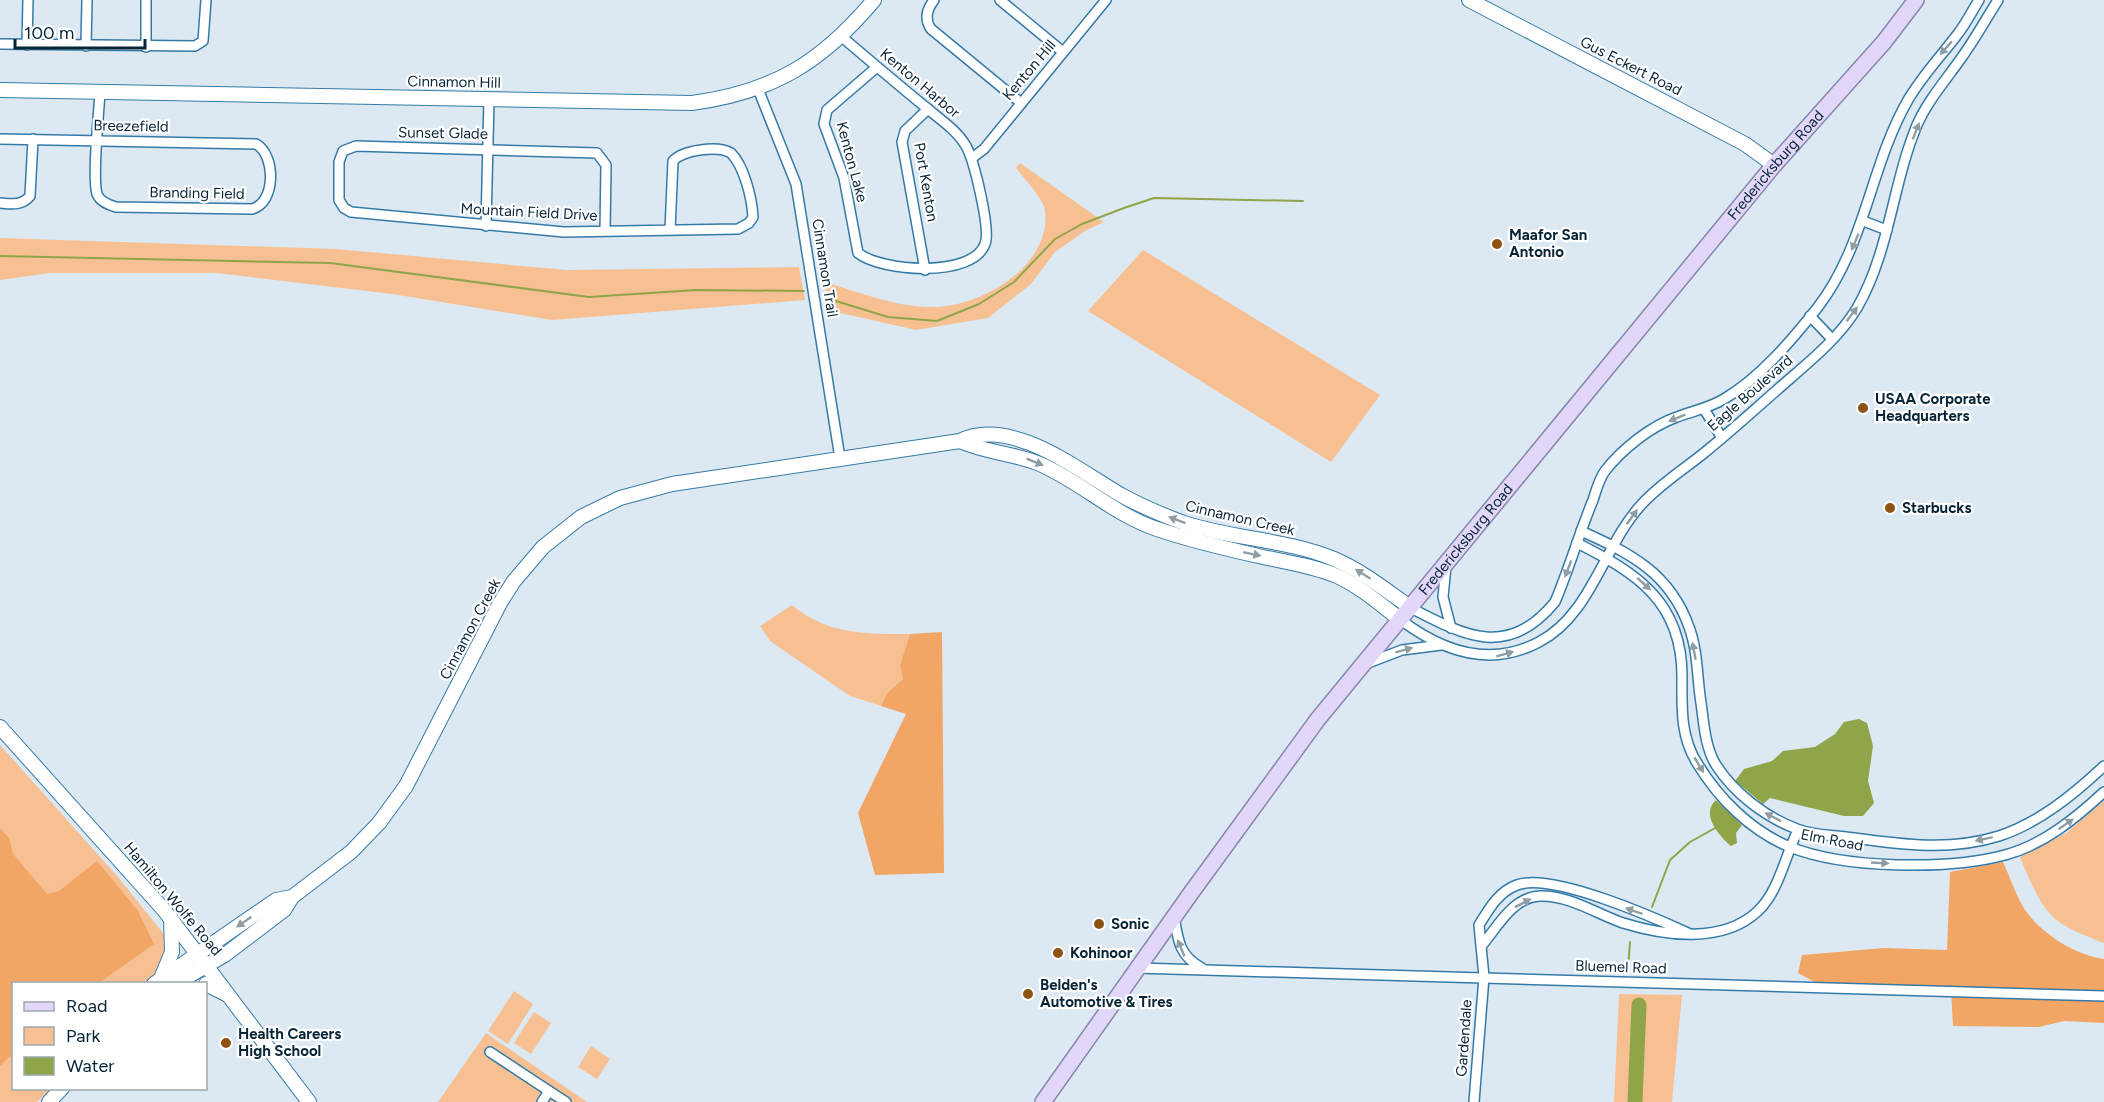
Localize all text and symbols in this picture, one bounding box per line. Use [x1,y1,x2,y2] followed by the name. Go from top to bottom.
[15,12,146,50] scale bar
[24,22,74,44] text: 100 m
[1577,33,1685,99] street label: Gus Eckert Road
[999,36,1059,104] street label: Kenton Hill
[1940,40,1953,55] one-way arrow
[876,44,964,122] street label: Kenton Harbor
[407,72,501,92] street label: Cinnamon Hill
[1724,107,1828,223] street label: Fredericksburg Road
[93,116,169,136] street label: Breezefield
[833,120,871,204] street label: Kenton Lake
[1911,122,1921,140] one-way arrow
[398,123,488,143] street label: Sunset Glade
[910,141,942,223] street label: Port Kenton
[149,183,245,203] street label: Branding Field
[460,199,598,225] street label: Mountain Field Drive
[808,218,842,318] street label: Cinnamon Trail
[1509,226,1587,261] place label: Maafor San Antonio
[1850,233,1859,250] one-way arrow
[1490,237,1504,251] marker: Maafor San Antonio
[1846,306,1858,322] one-way arrow
[1704,351,1796,435] street label: Eagle Boulevard
[1875,390,1991,425] place label: USAA Corporate Headquarters
[1856,401,1870,415] marker: USAA Corporate Headquarters
[1668,414,1686,423] one-way arrow
[1027,458,1045,468] one-way arrow
[1415,480,1517,599] street label: Fredericksburg Road
[1184,497,1297,540] street label: Cinnamon Creek
[1902,499,1971,517] place label: Starbucks
[1883,501,1897,515] marker: Starbucks
[1626,509,1638,525] one-way arrow
[1167,514,1185,524] one-way arrow
[1242,550,1261,560] one-way arrow
[1563,560,1573,578] one-way arrow
[1355,569,1371,580] one-way arrow
[436,575,505,683] street label: Cinnamon Creek
[1637,577,1652,591] one-way arrow
[1689,641,1698,660] one-way arrow
[1395,645,1413,654] one-way arrow
[1496,649,1514,658] one-way arrow
[1693,757,1704,773] one-way arrow
[1764,812,1781,822] one-way arrow
[2058,819,2074,830] one-way arrow
[1799,825,1865,855] street label: Elm Road
[1975,835,1993,845] one-way arrow
[120,839,226,959] street label: Hamilton Wolfe Road
[1870,859,1889,868] one-way arrow
[1514,899,1532,909] one-way arrow
[1625,906,1643,916] one-way arrow
[1111,915,1149,933] place label: Sonic
[237,916,253,928] one-way arrow
[1092,917,1106,931] marker: Sonic
[1177,939,1186,956] one-way arrow
[1070,944,1133,962] place label: Kohinoor
[1051,946,1065,960] marker: Kohinoor
[1575,956,1667,978] street label: Bluemel Road
[1040,976,1173,1011] place label: Belden's Automotive & Tires
[12,982,207,1090] legend
[1021,987,1035,1001] marker: Belden's Automotive & Tires
[66,995,107,1017] text: Road
[1452,999,1476,1077] street label: Gardendale
[66,1025,101,1047] text: Park
[238,1025,341,1060] place label: Health Careers High School
[219,1036,233,1050] marker: Health Careers High School
[66,1055,114,1077] text: Water

